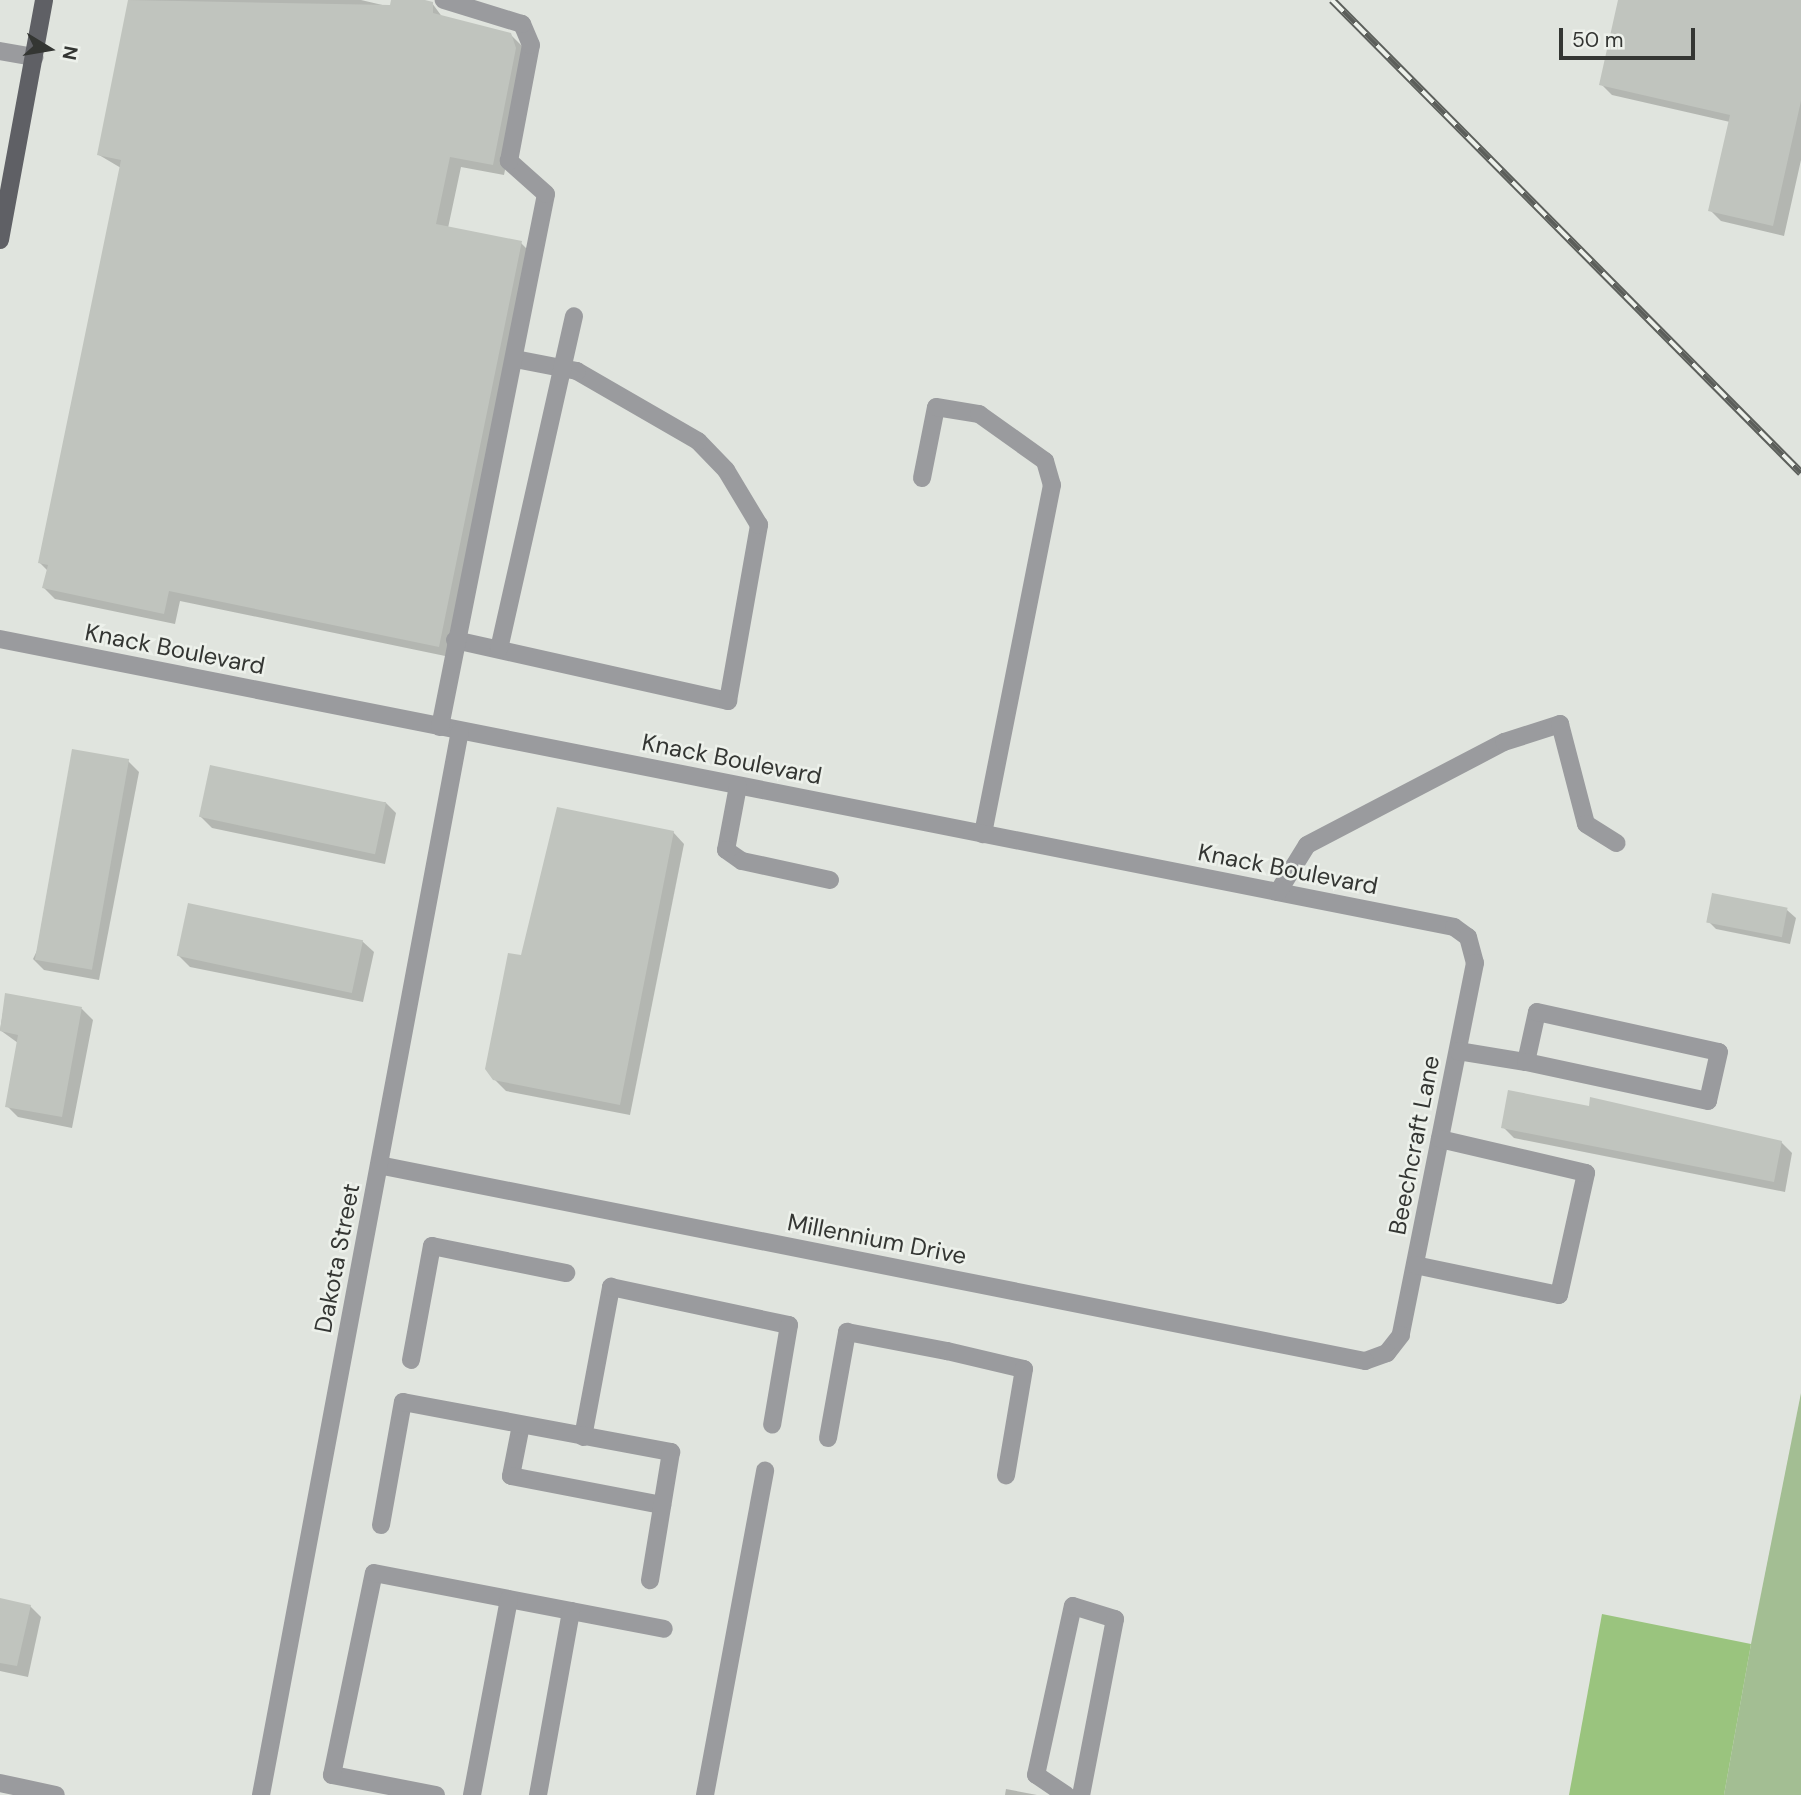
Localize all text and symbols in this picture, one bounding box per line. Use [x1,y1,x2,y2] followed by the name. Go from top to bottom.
[14,14,84,84] north arrow
[1563,14,1700,58] scale bar
[1572,26,1623,54] text: 50 m
[57,44,84,62] text: N
[83,617,267,681] street label: Knack Boulevard
[640,727,824,791] street label: Knack Boulevard
[1196,837,1380,901] street label: Knack Boulevard
[1383,1053,1445,1237] street label: Beechcraft Lane
[308,1181,366,1335] street label: Dakota Street
[785,1208,969,1270] street label: Millennium Drive

